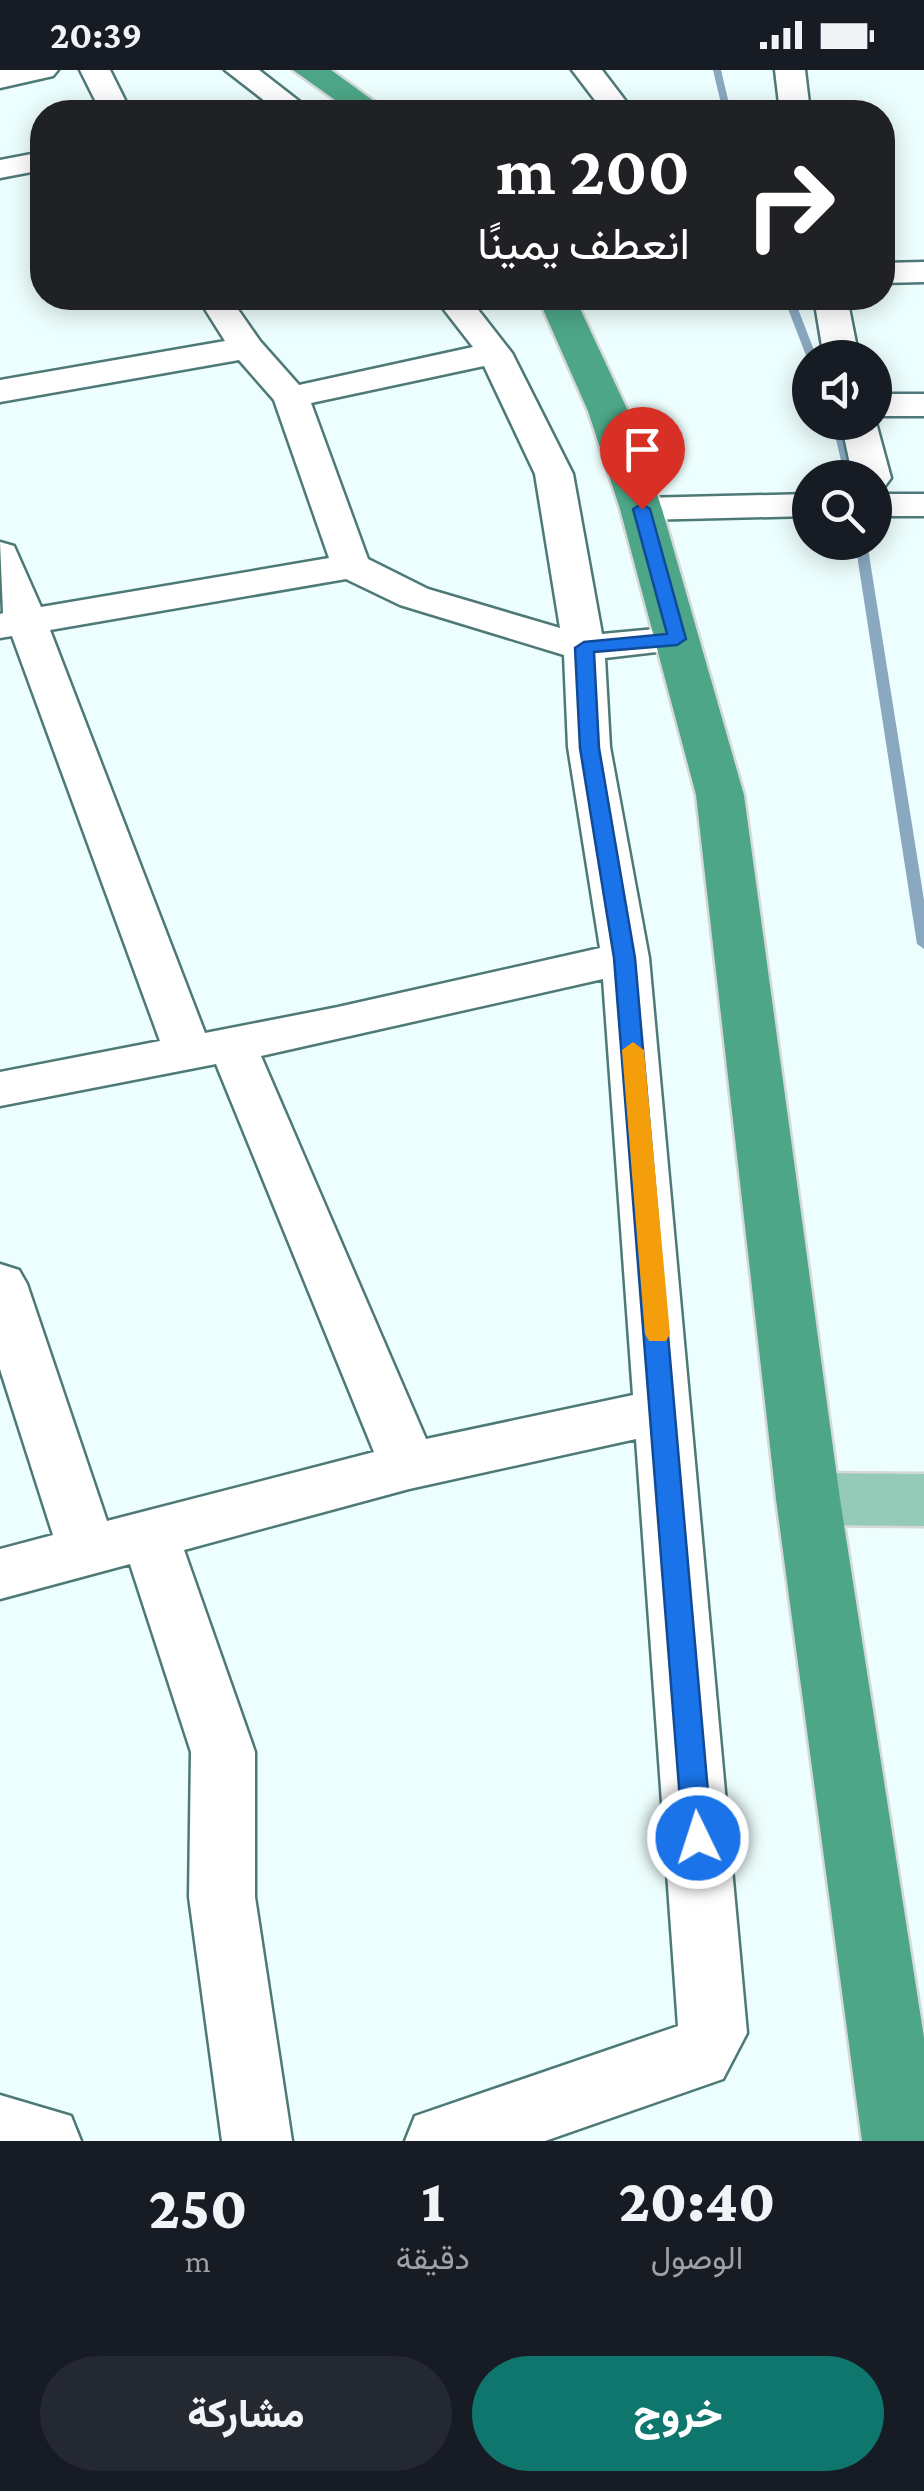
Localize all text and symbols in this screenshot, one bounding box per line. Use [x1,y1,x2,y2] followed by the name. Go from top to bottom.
[50,14,142,56] text: 20:39
[497,131,690,209] text: 200 m
[725,140,855,270] icon: right
[477,219,690,269] text: انعطف يمينًا
[792,340,892,560] map controls
[792,340,892,440] button: sound
[600,407,685,510] pin
[615,422,670,477] icon: arrive
[792,460,892,560] button: search
[646,1786,750,1890] position arrow
[421,2167,445,2234] text: 1
[618,2167,776,2234] text: 20:40
[149,2174,247,2241] text: 250
[396,2240,470,2276] text: دقيقة
[651,2240,743,2276] text: الوصول
[185,2243,211,2279] text: m
[40,2356,452,2471] button: مشاركة
[472,2356,884,2471] button: خروج

